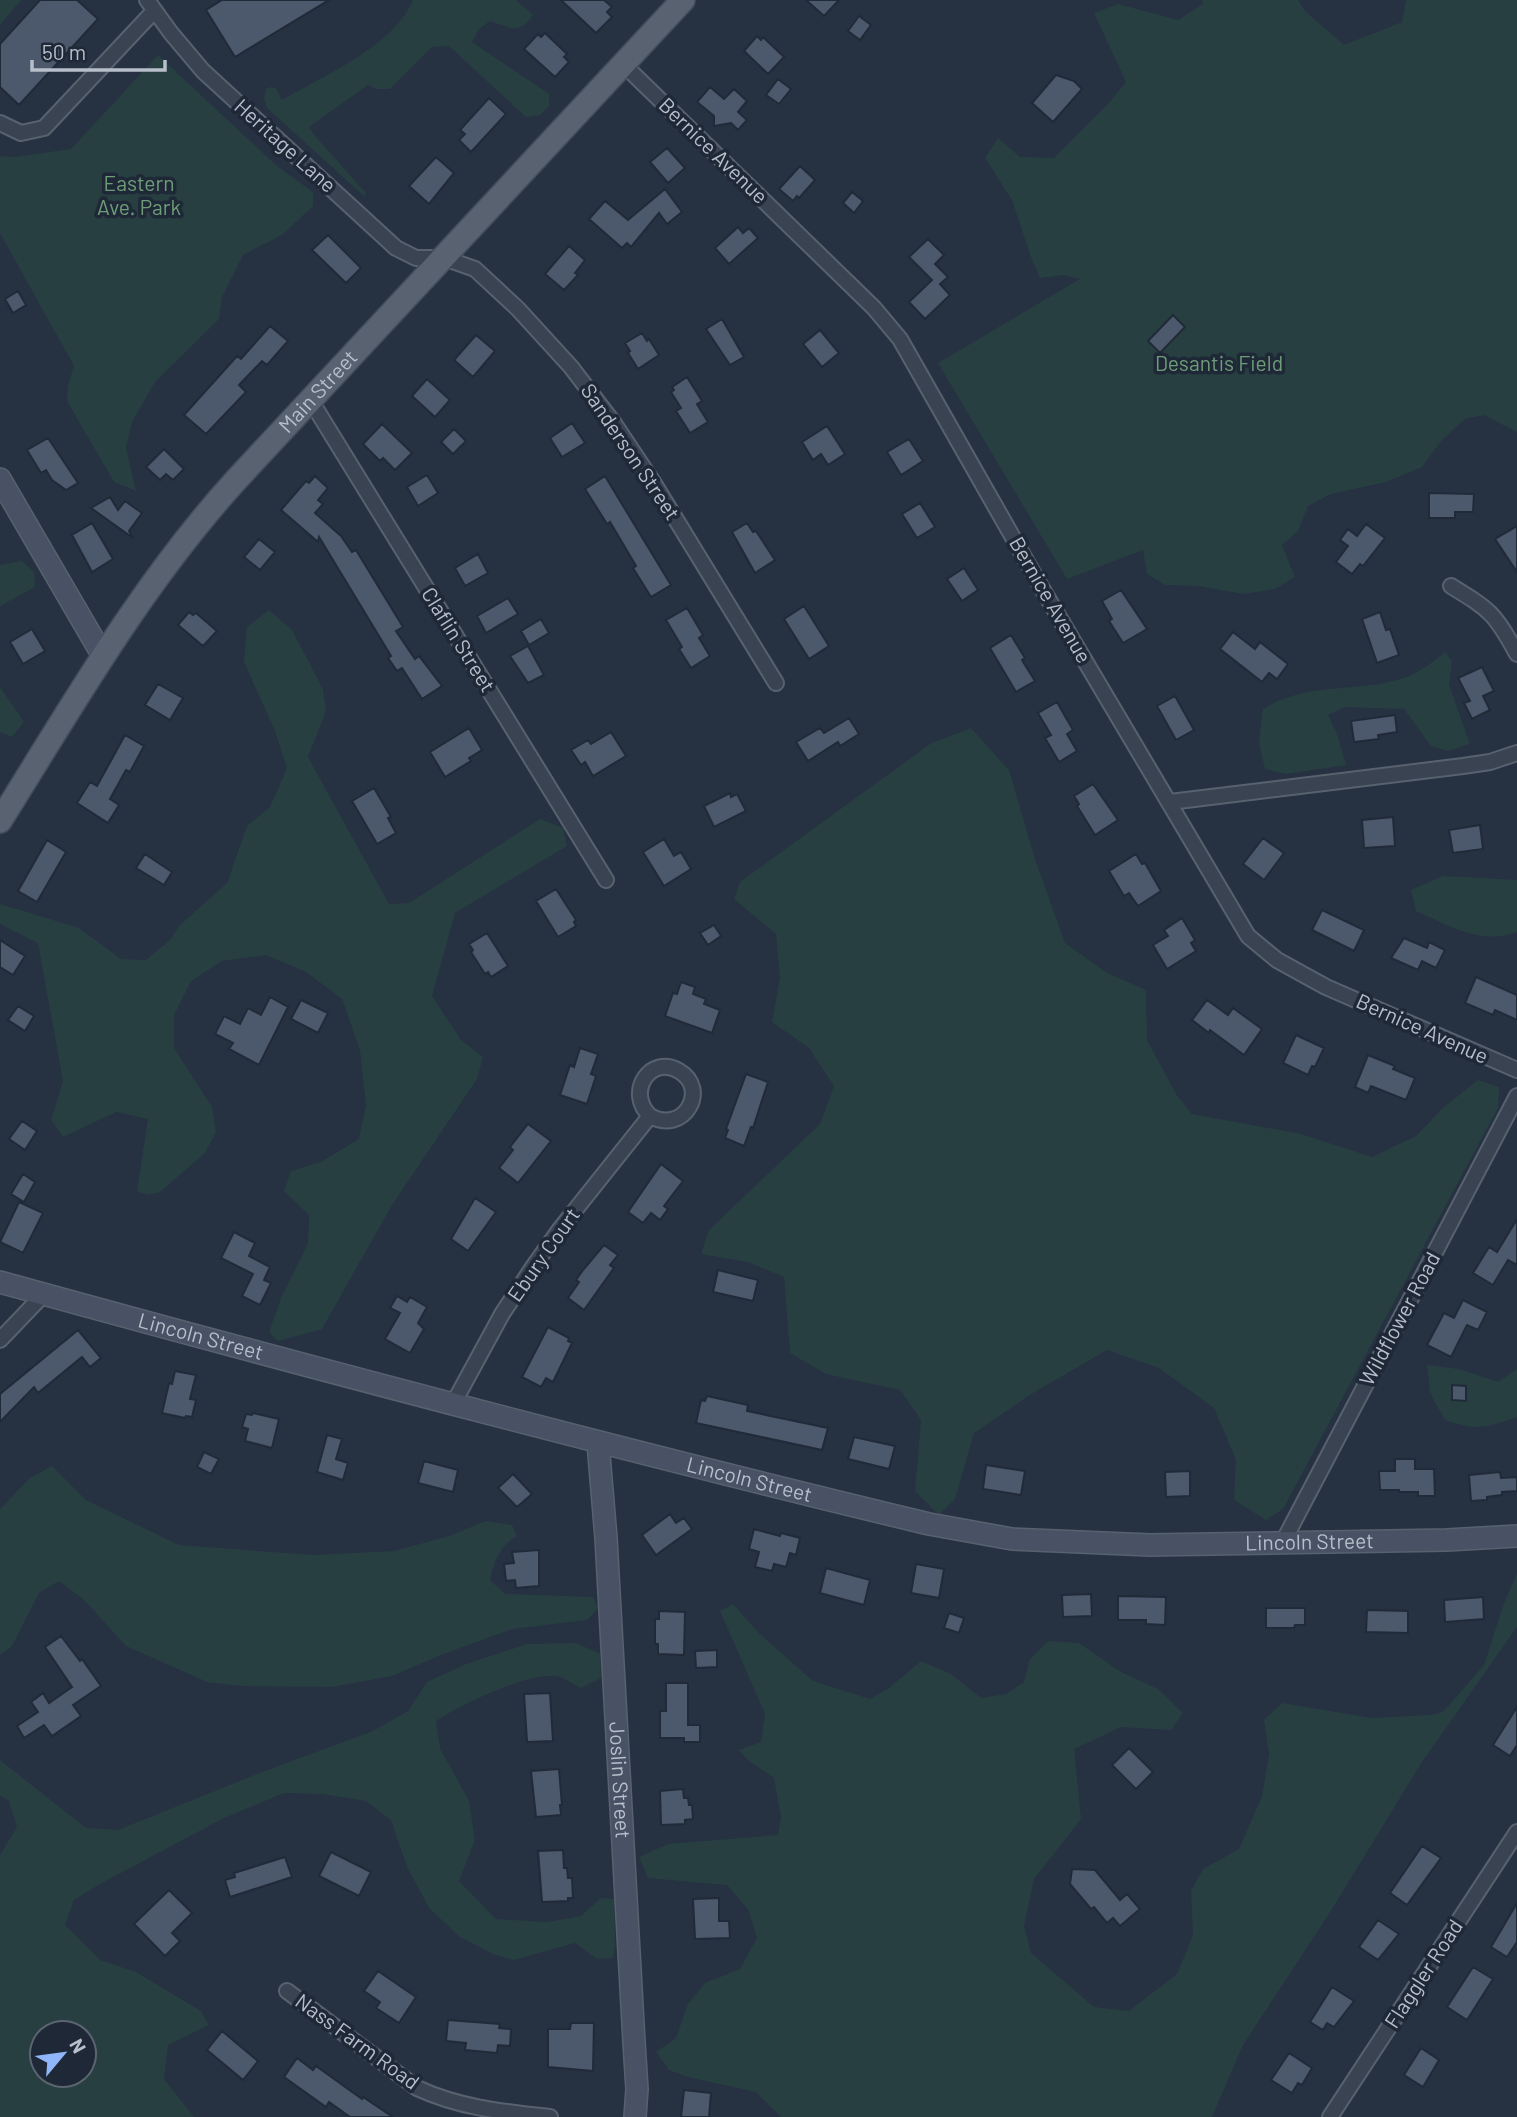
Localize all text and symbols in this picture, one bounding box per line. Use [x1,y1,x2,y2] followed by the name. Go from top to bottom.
[32,28,164,72] scale bar
[42,39,86,64] text: 50 m
[654,92,774,208] street label: Bernice Avenue
[230,93,342,197] street label: Heritage Lane
[97,170,181,219] park label: Eastern Ave. Park
[273,344,362,437] street label: Main Street
[1155,350,1283,375] park label: Desantis Field
[576,378,686,524] street label: Sanderson Street
[1005,532,1098,667] street label: Bernice Avenue
[417,582,501,696] street label: Claflin Street
[1353,987,1492,1068] street label: Bernice Avenue
[501,1203,584,1306] street label: Ebury Court
[1353,1247,1444,1389] street label: Wildflower Road
[136,1307,266,1364] street label: Lincoln Street
[684,1451,815,1506] street label: Lincoln Street
[1245,1527,1374,1554] street label: Lincoln Street
[605,1721,637,1839] street label: Joslin Street
[1378,1914,1467,2032] street label: Flaggler Road
[291,1988,425,2094] street label: Nass Farm Road
[28,2019,98,2089] north arrow
[65,2034,91,2057] text: N

